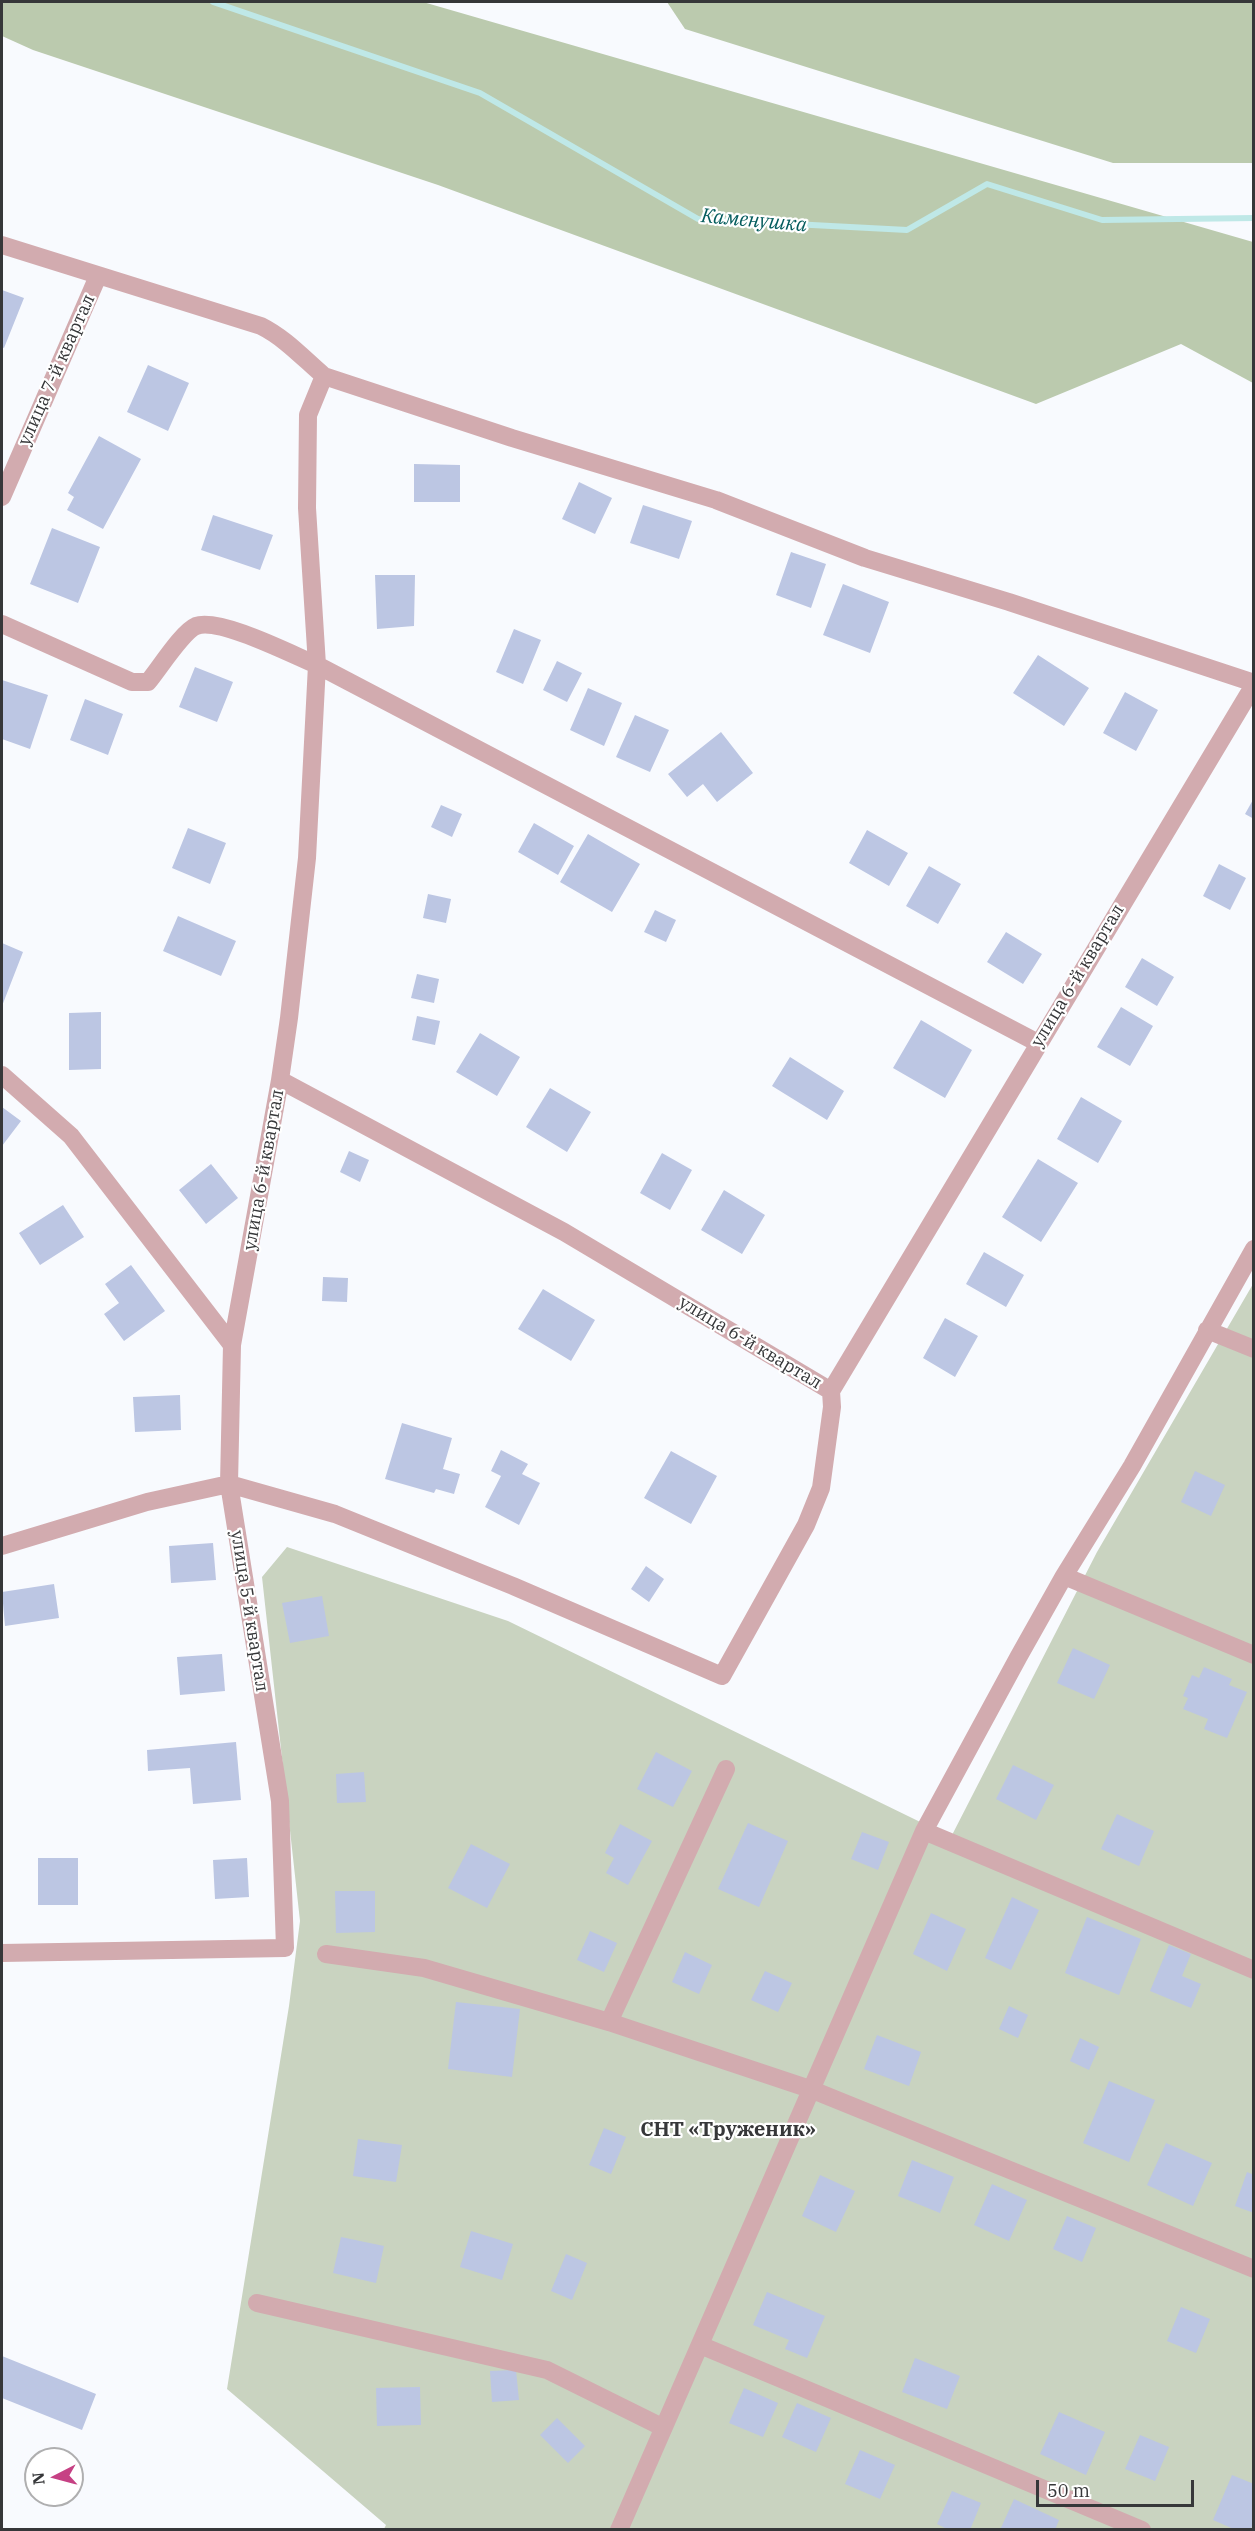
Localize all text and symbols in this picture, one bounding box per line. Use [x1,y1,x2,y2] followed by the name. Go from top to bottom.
[700,204,808,238] water label: Каменушка
[14,291,100,449] street label: улица 7-й квартал
[1027,900,1129,1052] street label: улица 6-й квартал
[239,1088,289,1252] street label: улица 6-й квартал
[674,1292,826,1394] street label: улица 6-й квартал
[226,1529,272,1693] street label: улица 5-й квартал
[640,2118,816,2142] district label: СНТ «Труженик»
[24,2447,84,2507] north arrow
[1039,2468,1196,2506] scale bar
[27,2471,49,2486] text: N
[1047,2479,1090,2502] text: 50 m

